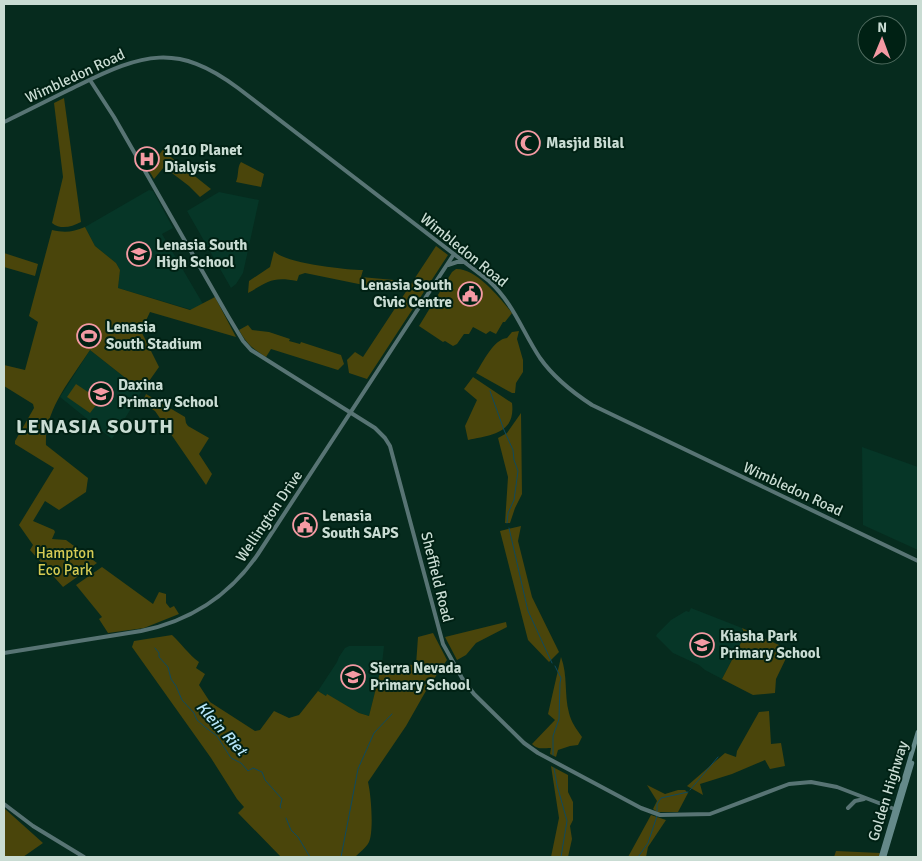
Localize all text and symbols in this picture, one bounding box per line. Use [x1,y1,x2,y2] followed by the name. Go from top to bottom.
[857,15,907,65] north arrow
[877,19,887,36] text: N
[22,45,128,107] street label: Wimbledon Road
[515,130,541,156] mosque icon: Masjid Bilal
[546,134,624,152] place label: Masjid Bilal
[164,141,243,176] place label: 1010 Planet Dialysis
[134,146,160,172] hospital icon: 1010 Planet Dialysis
[416,209,512,291] street label: Wimbledon Road
[156,236,247,271] place label: Lenasia South High School
[126,241,152,267] school or university icon: Lenasia South High School
[361,276,452,311] place label: Lenasia South Civic Centre
[457,281,483,307] public building icon: Lenasia South Civic Centre
[106,318,202,353] place label: Lenasia South Stadium
[76,323,102,349] sports icon: Lenasia South Stadium
[118,376,219,411] place label: Daxina Primary School
[88,381,114,407] school or university icon: Daxina Primary School
[16,414,174,439] district label: LENASIA SOUTH
[740,458,846,520] street label: Wimbledon Road
[232,467,306,565] street label: Wellington Drive
[322,507,399,542] place label: Lenasia South SAPS
[292,512,318,538] public building icon: Lenasia South SAPS
[417,530,457,624] street label: Sheffield Road
[36,544,94,579] park label: Hampton Eco Park
[720,627,821,662] place label: Kiasha Park Primary School
[689,632,715,658] school or university icon: Kiasha Park Primary School
[370,659,471,694] place label: Sierra Nevada Primary School
[340,664,366,690] school or university icon: Sierra Nevada Primary School
[192,697,252,762] water label: Klein Riet
[864,739,912,843] street label: Golden Highway

